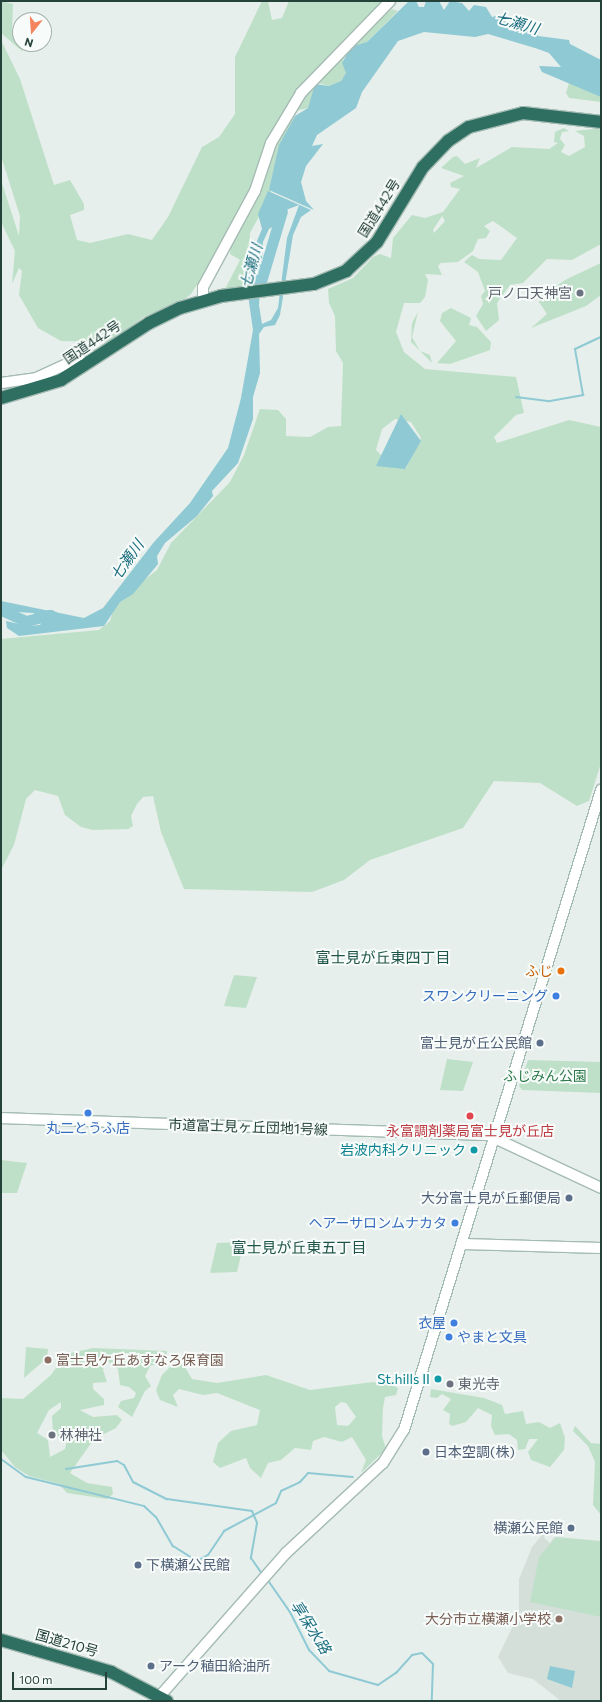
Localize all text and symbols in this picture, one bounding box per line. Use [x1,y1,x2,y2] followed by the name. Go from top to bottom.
[493,8,541,38] water label: 七瀬川
[12,12,52,52] north arrow
[23,36,34,50] text: N
[354,175,404,241] street label: 国道442号
[236,242,266,290] water label: 七瀬川
[488,285,572,301] place label: 戸ノ口天神宮
[575,288,585,298] marker: 戸ノ口天神宮
[60,316,124,368] street label: 国道442号
[107,536,147,584] water label: 七瀬川
[316,949,450,967] district label: 富士見が丘東四丁目
[525,963,553,979] place label: ふじ
[556,966,566,976] marker: ふじ
[422,988,548,1004] place label: スワンクリーニング
[551,991,561,1001] marker: スワンクリーニング
[420,1035,532,1051] place label: 富士見が丘公民館
[535,1038,545,1048] marker: 富士見が丘公民館
[503,1068,587,1084] park label: ふじみん公園
[83,1108,93,1118] marker: 丸二とうふ店
[465,1111,475,1121] marker: 永富調剤薬局富士見が丘店
[168,1116,328,1138] street label: 市道富士見ヶ丘団地1号線
[46,1120,130,1136] place label: 丸二とうふ店
[386,1123,554,1139] place label: 永富調剤薬局富士見が丘店
[340,1142,466,1158] place label: 岩波内科クリニック
[469,1145,479,1155] marker: 岩波内科クリニック
[421,1190,561,1206] place label: 大分富士見が丘郵便局
[564,1193,574,1203] marker: 大分富士見が丘郵便局
[308,1215,447,1231] place label: ヘアーサロンムナカタ
[450,1218,460,1228] marker: ヘアーサロンムナカタ
[232,1239,366,1257] district label: 富士見が丘東五丁目
[418,1315,446,1331] place label: 衣屋
[449,1318,459,1328] marker: 衣屋
[457,1329,527,1345] place label: やまと文具
[444,1332,454,1342] marker: やまと文具
[56,1352,224,1368] place label: 富士見ケ丘あすなろ保育園
[43,1355,53,1365] marker: 富士見ケ丘あすなろ保育園
[377,1371,430,1387] place label: St.hills II
[433,1374,443,1384] marker: St.hills II
[458,1376,500,1392] place label: 東光寺
[445,1379,455,1389] marker: 東光寺
[60,1427,102,1443] place label: 林神社
[47,1430,57,1440] marker: 林神社
[434,1444,515,1460] place label: 日本空調(株)
[421,1447,431,1457] marker: 日本空調(株)
[493,1520,563,1536] place label: 横瀬公民館
[566,1523,576,1533] marker: 横瀬公民館
[146,1557,230,1573] place label: 下横瀬公民館
[133,1560,143,1570] marker: 下横瀬公民館
[287,1597,335,1657] water label: 享保水路
[425,1611,551,1627] place label: 大分市立横瀬小学校
[554,1614,564,1624] marker: 大分市立横瀬小学校
[33,1626,101,1660] street label: 国道210号
[159,1658,270,1674] place label: アーク稙田給油所
[146,1661,156,1671] marker: アーク稙田給油所
[14,1664,109,1690] scale bar
[19,1672,53,1686] text: 100 m

